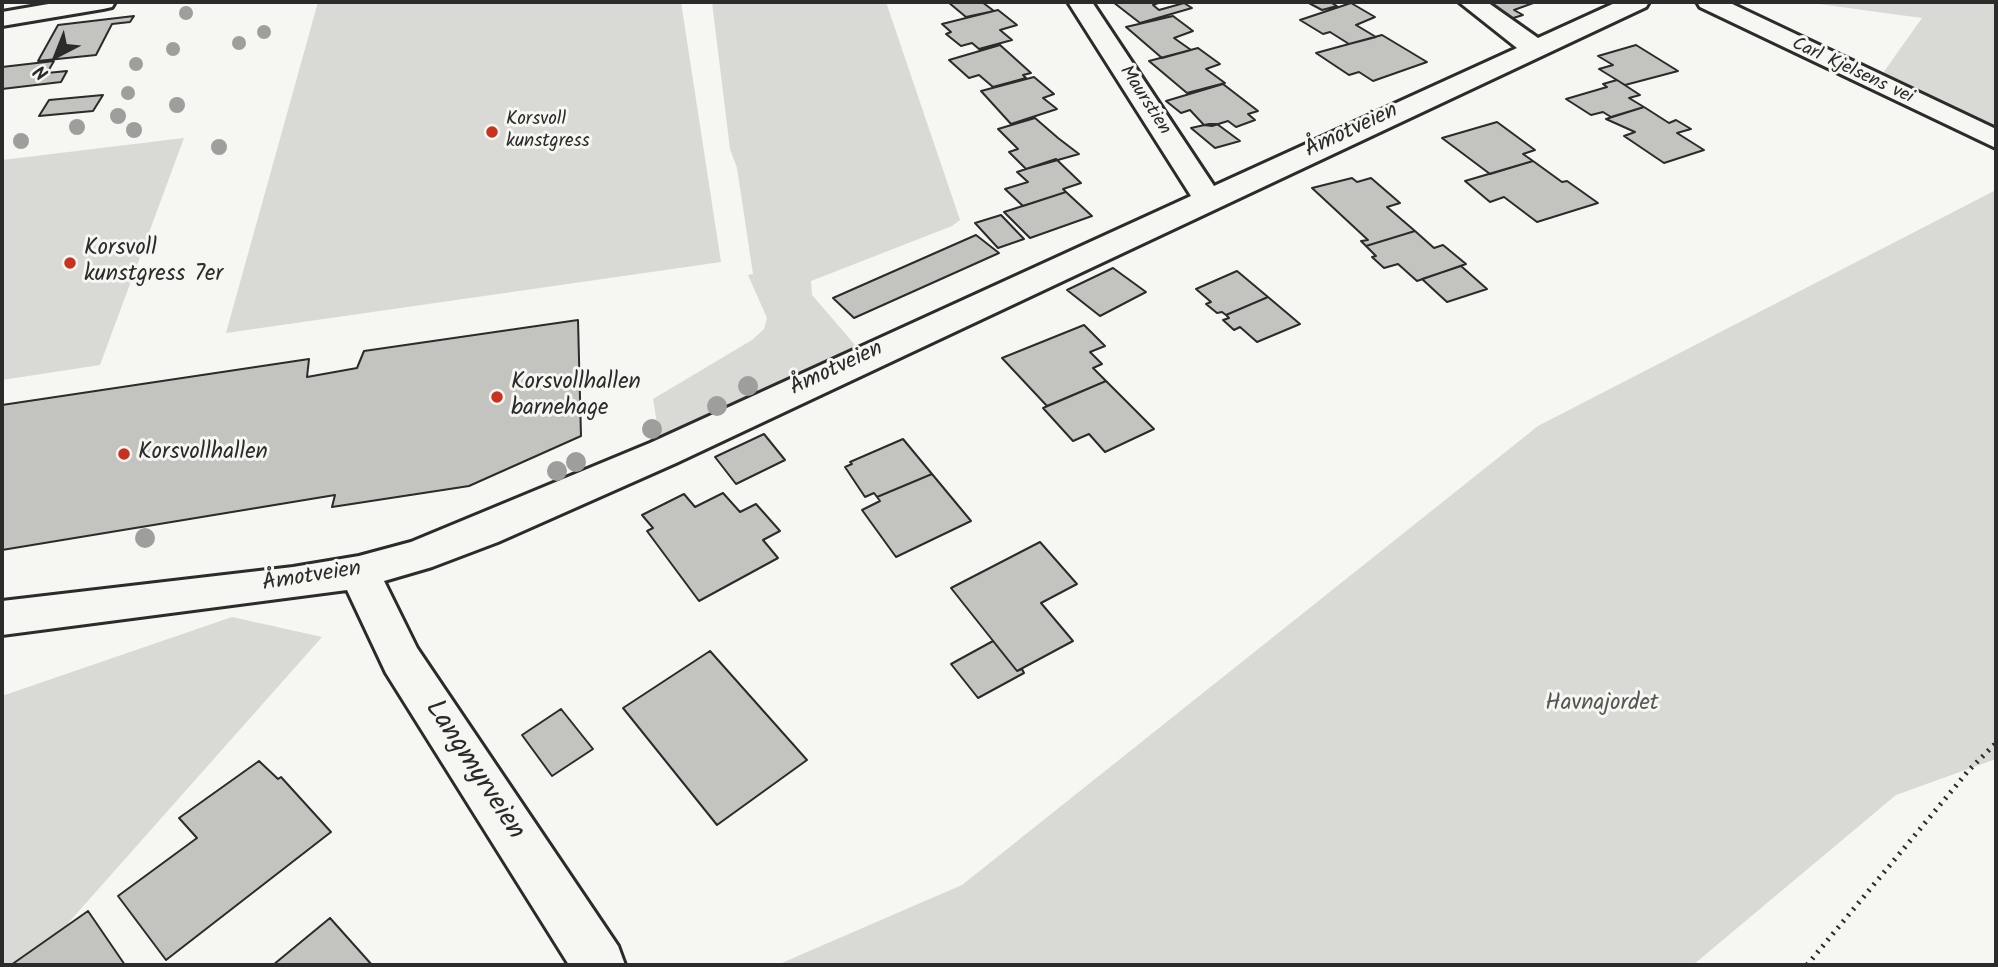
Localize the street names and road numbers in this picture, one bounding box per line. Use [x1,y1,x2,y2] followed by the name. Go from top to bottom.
[1788,34,1916,110] street label: Carl Kjelsens vei
[1113,62,1175,140] street label: Maurstien
[1301,98,1403,166] street label: Åmotveien
[786,336,888,404] street label: Åmotveien
[261,557,363,599] street label: Åmotveien
[415,695,531,847] street label: Langmyrveien

